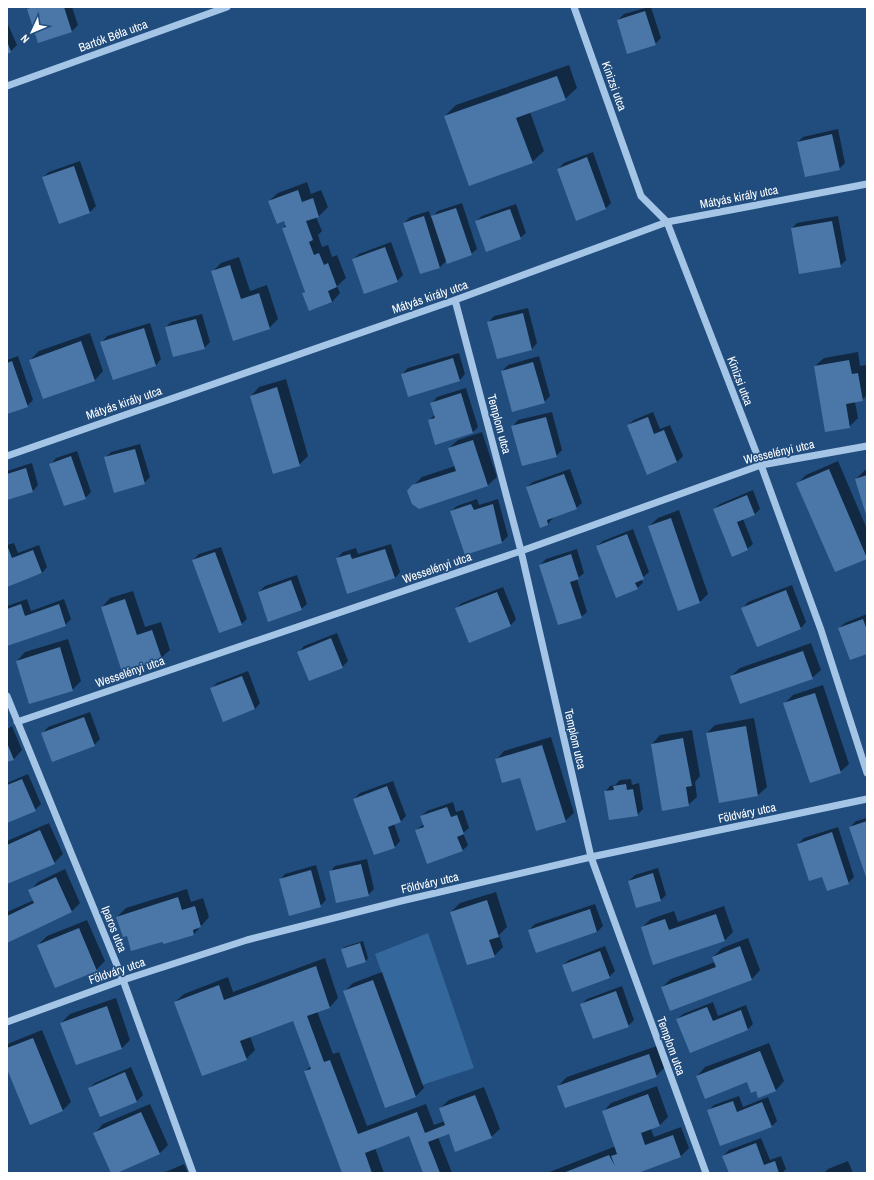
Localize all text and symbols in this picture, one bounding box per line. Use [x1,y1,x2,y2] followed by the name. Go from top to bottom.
[12,12,52,52] north arrow
[76,16,150,56] street label: Bartók Béla utca
[18,32,32,46] text: N
[598,59,630,113] street label: Kinizsi utca
[699,181,780,212] street label: Mátyás király utca
[390,276,471,317] street label: Mátyás király utca
[723,354,757,408] street label: Kinizsi utca
[84,382,165,423] street label: Mátyás király utca
[483,392,515,456] street label: Templom utca
[742,436,816,468] street label: Wesselényi utca
[400,549,474,587] street label: Wesselényi utca
[93,653,167,691] street label: Wesselényi utca
[560,707,590,771] street label: Templom utca
[717,799,778,827] street label: Földváry utca
[400,868,461,897] street label: Földváry utca
[97,903,131,955] street label: Iparos utca
[87,954,148,988] street label: Földváry utca
[653,1014,689,1078] street label: Templom utca

